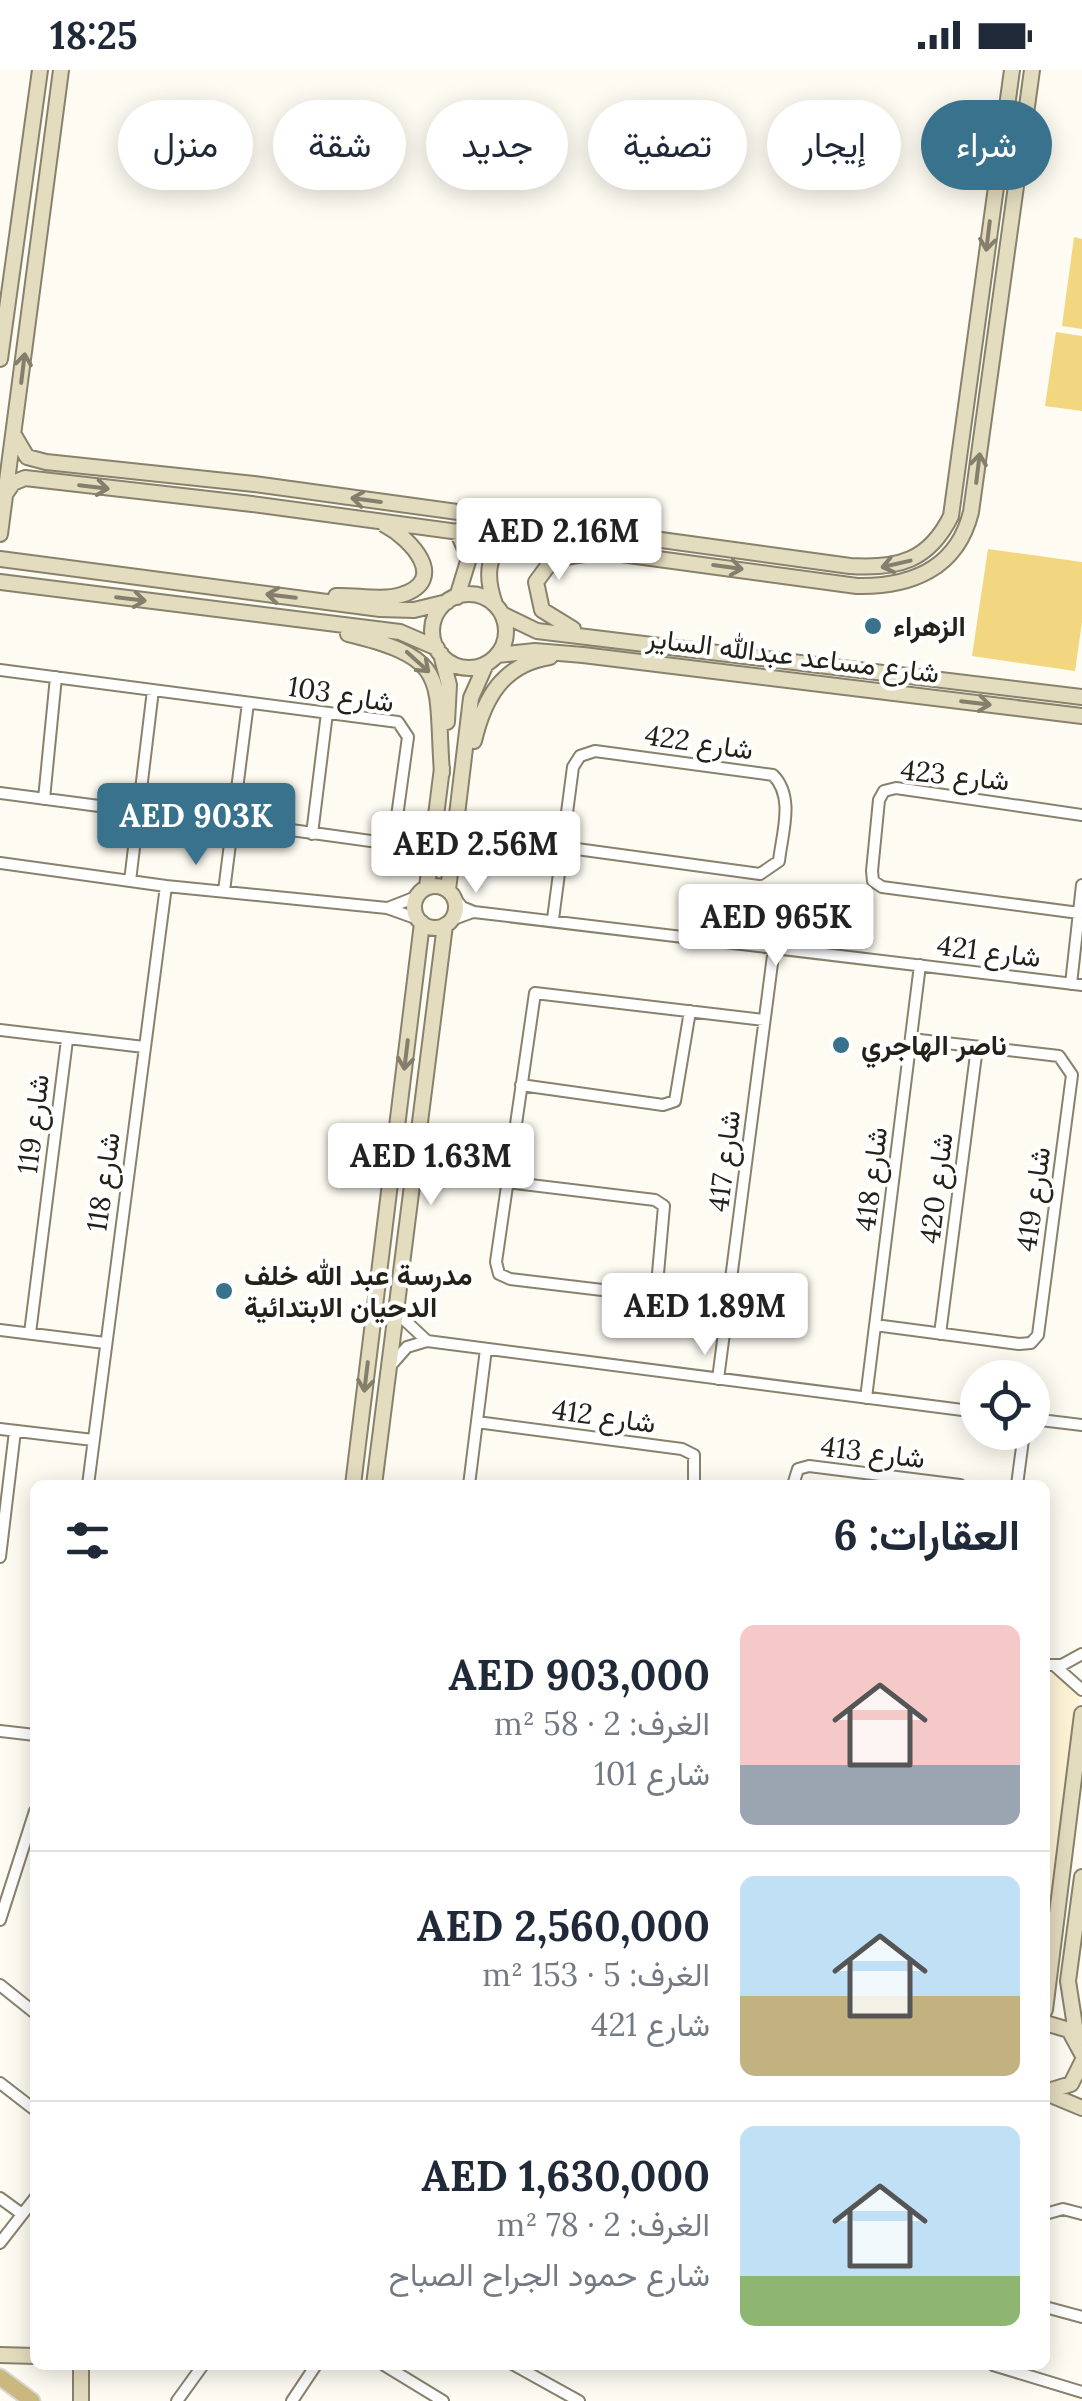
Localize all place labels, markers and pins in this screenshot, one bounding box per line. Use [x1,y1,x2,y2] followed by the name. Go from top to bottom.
[445,498,673,583] pin: AED 2.16M
[893,608,966,644] place label: الزهراء
[862,615,884,637] marker: الزهراء
[93,783,299,868] pin: AED 903K
[362,811,590,896] pin: AED 2.56M
[673,884,879,969] pin: AED 965K
[861,1027,1007,1069] place label: ناصر الهاجري
[830,1034,852,1056] marker: ناصر الهاجري
[317,1123,545,1208] pin: AED 1.63M
[244,1257,472,1325] place label: مدرسة عبد الله خلف الدحيان الابتدائية
[591,1273,819,1358] pin: AED 1.89M
[213,1280,235,1302] marker: مدرسة عبد الله خلف الدحيان الابتدائية

